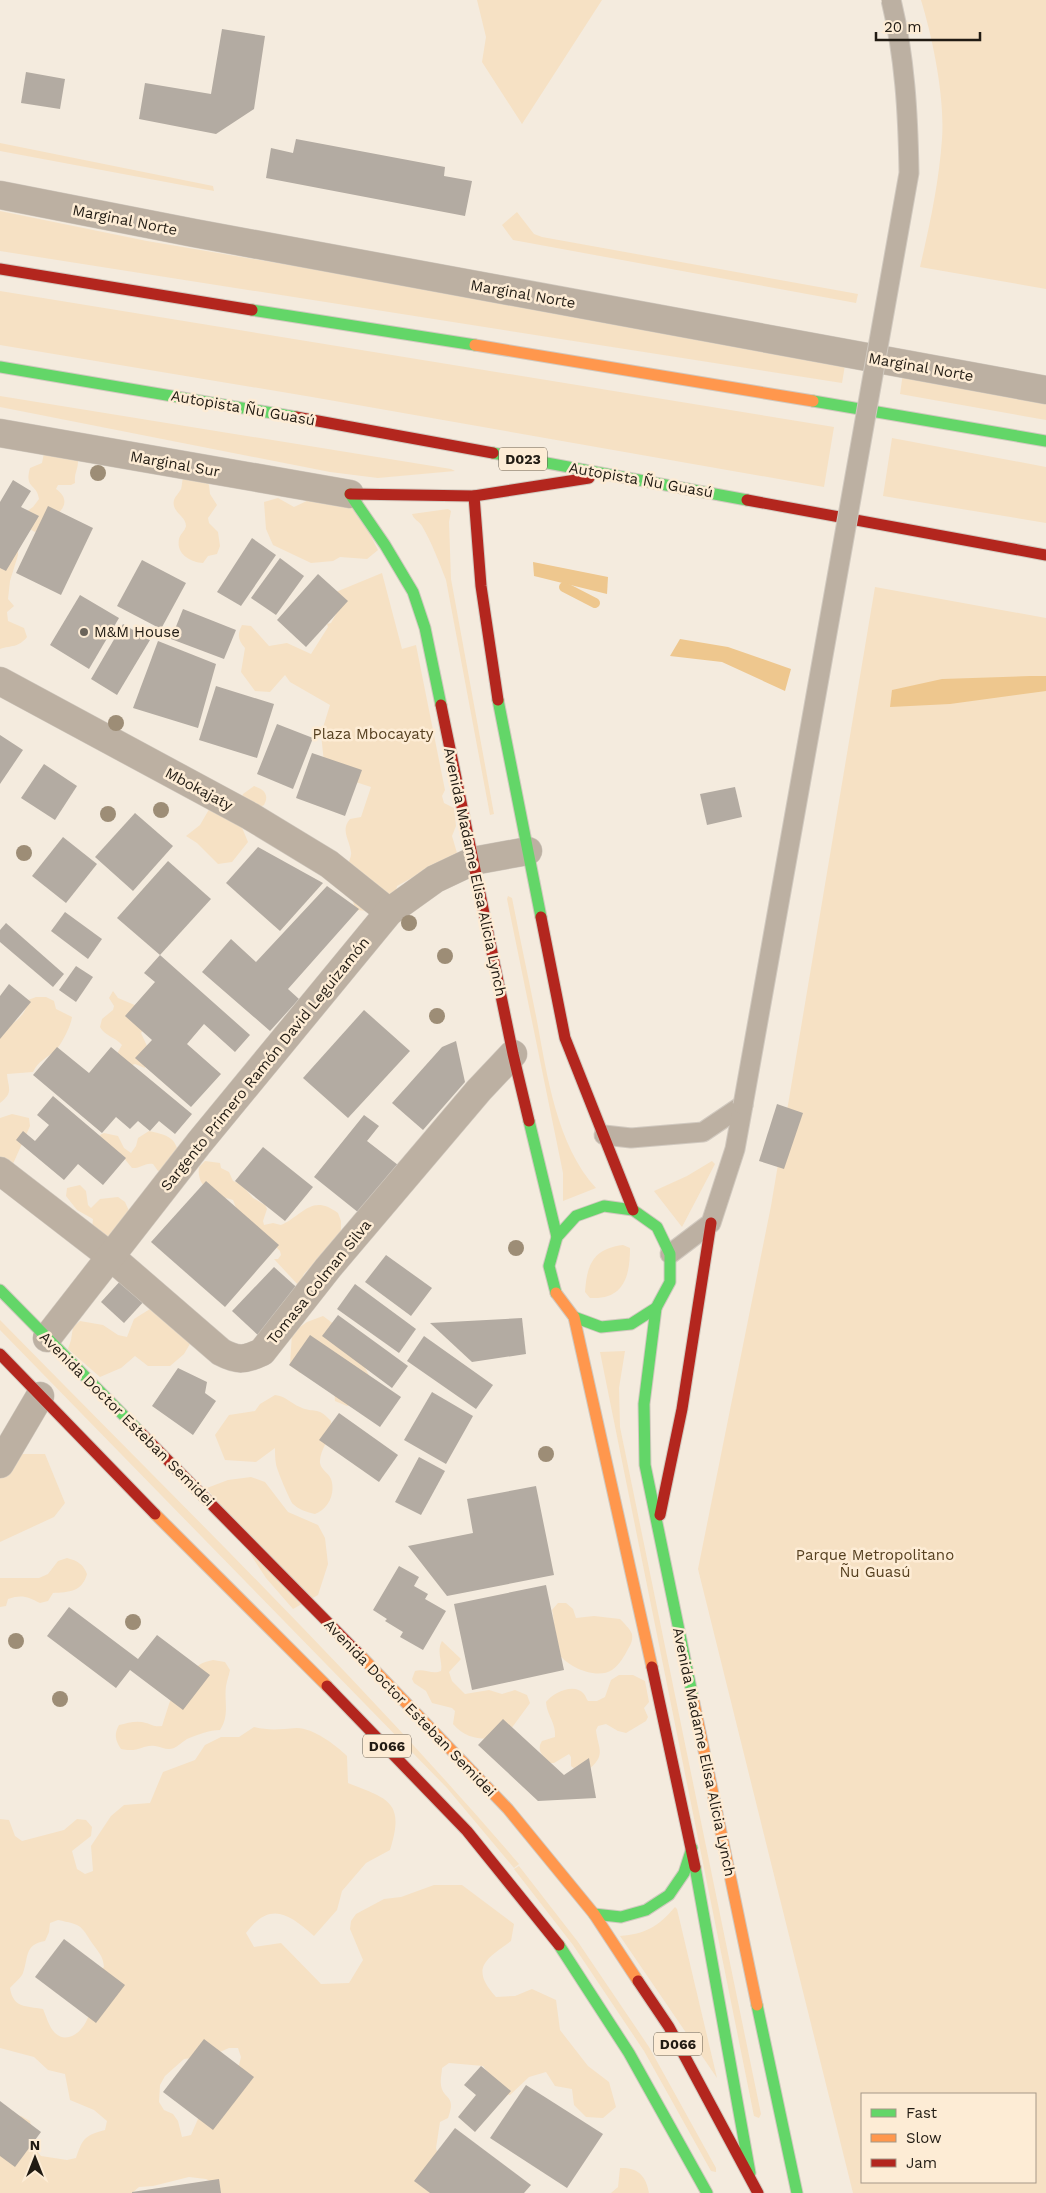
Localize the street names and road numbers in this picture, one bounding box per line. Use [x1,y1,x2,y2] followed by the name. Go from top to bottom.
[71,201,179,239] street label: Marginal Norte
[469,276,577,312] street label: Marginal Norte
[867,349,975,385] street label: Marginal Norte
[169,386,317,430] street label: Autopista Ñu Guasú
[129,447,221,481] street label: Marginal Sur
[499,448,547,470] road number: D023
[567,458,715,502] street label: Autopista Ñu Guasú
[440,746,510,998] street label: Avenida Madame Elisa Alicia Lynch
[162,764,236,814] street label: Mbokajaty
[157,933,373,1195] street label: Sargento Primero Ramón David Leguizamón
[263,1216,375,1348] street label: Tomasa Colman Silva
[36,1328,218,1510] street label: Avenida Doctor Esteban Semidei
[320,1616,500,1800] street label: Avenida Doctor Esteban Semidei
[669,1626,739,1878] street label: Avenida Madame Elisa Alicia Lynch
[363,1734,411,1758] road number: D066
[654,2032,702,2056] road number: D066

